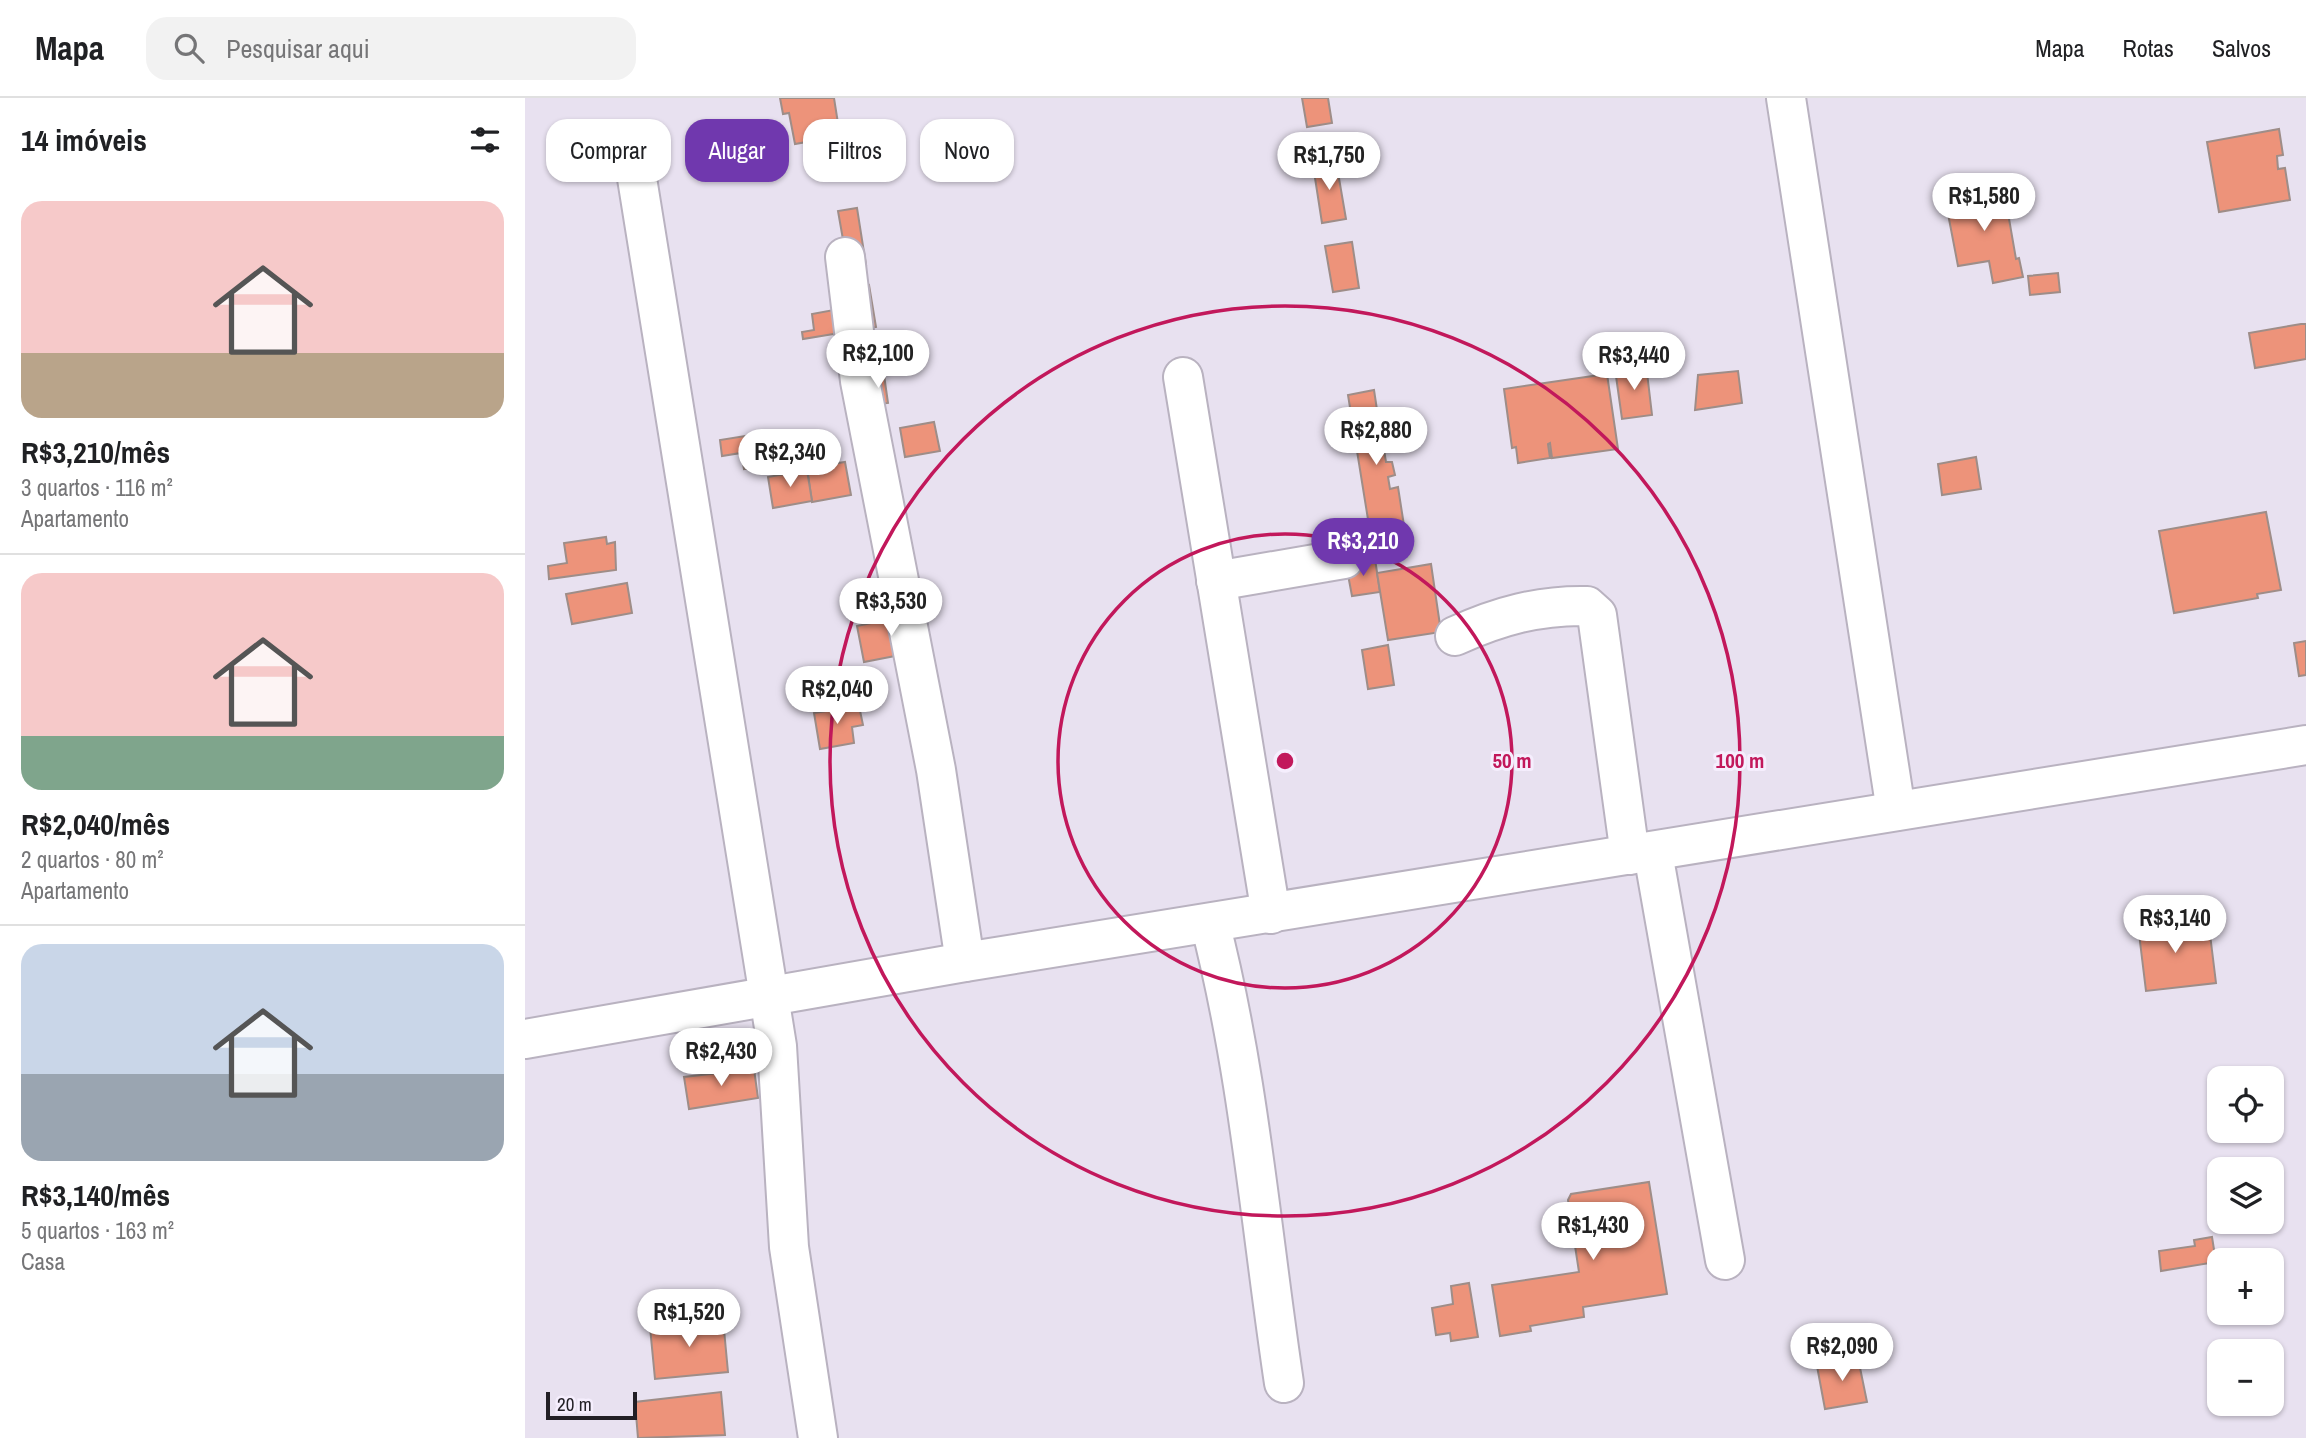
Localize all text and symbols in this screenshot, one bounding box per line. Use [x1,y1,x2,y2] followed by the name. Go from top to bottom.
[146,17,636,80] search box
[35,26,104,70] text: Mapa
[170,29,208,67] icon: search
[226,31,370,66] text: Pesquisar aqui
[2035,32,2085,64] text: Mapa
[2123,32,2174,64] text: Rotas
[2212,32,2271,64] text: Salvos
[546,119,671,182] chip: Comprar
[685,119,789,182] chip: Alugar
[803,119,906,182] chip: Filtros
[920,119,1014,182] chip: Novo
[21,120,147,160] text: 14 imóveis
[466,121,504,159] icon: filters
[1264,132,1394,192] pin: R$1,750
[1293,139,1365,170] text: R$1,750
[1919,174,2049,233] pin: R$1,580
[1948,180,2020,211] text: R$1,580
[200,247,326,373] icon: home
[813,330,943,390] pin: R$2,100
[1569,332,1699,392] pin: R$3,440
[842,337,914,368] text: R$2,100
[1598,339,1670,370] text: R$3,440
[1311,408,1441,467] pin: R$2,880
[1340,414,1412,445] text: R$2,880
[725,430,855,489] pin: R$2,340
[21,432,170,472] text: R$3,210/mês
[754,436,826,467] text: R$2,340
[21,472,173,503] text: 3 quartos · 116 m²
[21,503,129,534] text: Apartamento
[1298,518,1428,578] pin: R$3,210
[1327,525,1399,556] text: R$3,210
[826,578,956,638] pin: R$3,530
[855,585,927,616] text: R$3,530
[200,619,326,745] icon: home
[772,666,902,726] pin: R$2,040
[801,673,873,704] text: R$2,040
[1492,746,1532,775] text: 50 m
[1716,746,1764,775] text: 100 m
[1273,749,1297,773] centre of rings
[21,804,170,844] text: R$2,040/mês
[21,844,164,875] text: 2 quartos · 80 m²
[21,875,129,906] text: Apartamento
[2110,896,2240,955] pin: R$3,140
[2139,902,2211,933] text: R$3,140
[200,990,326,1116] icon: home
[656,1028,786,1088] pin: R$2,430
[685,1035,757,1066] text: R$2,430
[2207,1066,2284,1416] map controls
[2207,1066,2284,1143] button: locate
[2207,1157,2284,1234] button: layers
[21,1175,170,1215] text: R$3,140/mês
[1528,1202,1658,1262] pin: R$1,430
[1557,1209,1629,1240] text: R$1,430
[21,1215,174,1246] text: 5 quartos · 163 m²
[21,1246,65,1277] text: Casa
[2207,1248,2284,1325] button: +
[624,1290,754,1349] pin: R$1,520
[653,1296,725,1327] text: R$1,520
[1777,1324,1907,1383] pin: R$2,090
[1806,1330,1878,1361] text: R$2,090
[2207,1339,2284,1416] button: −
[546,1389,637,1421] scale bar
[557,1391,592,1417] text: 20 m

